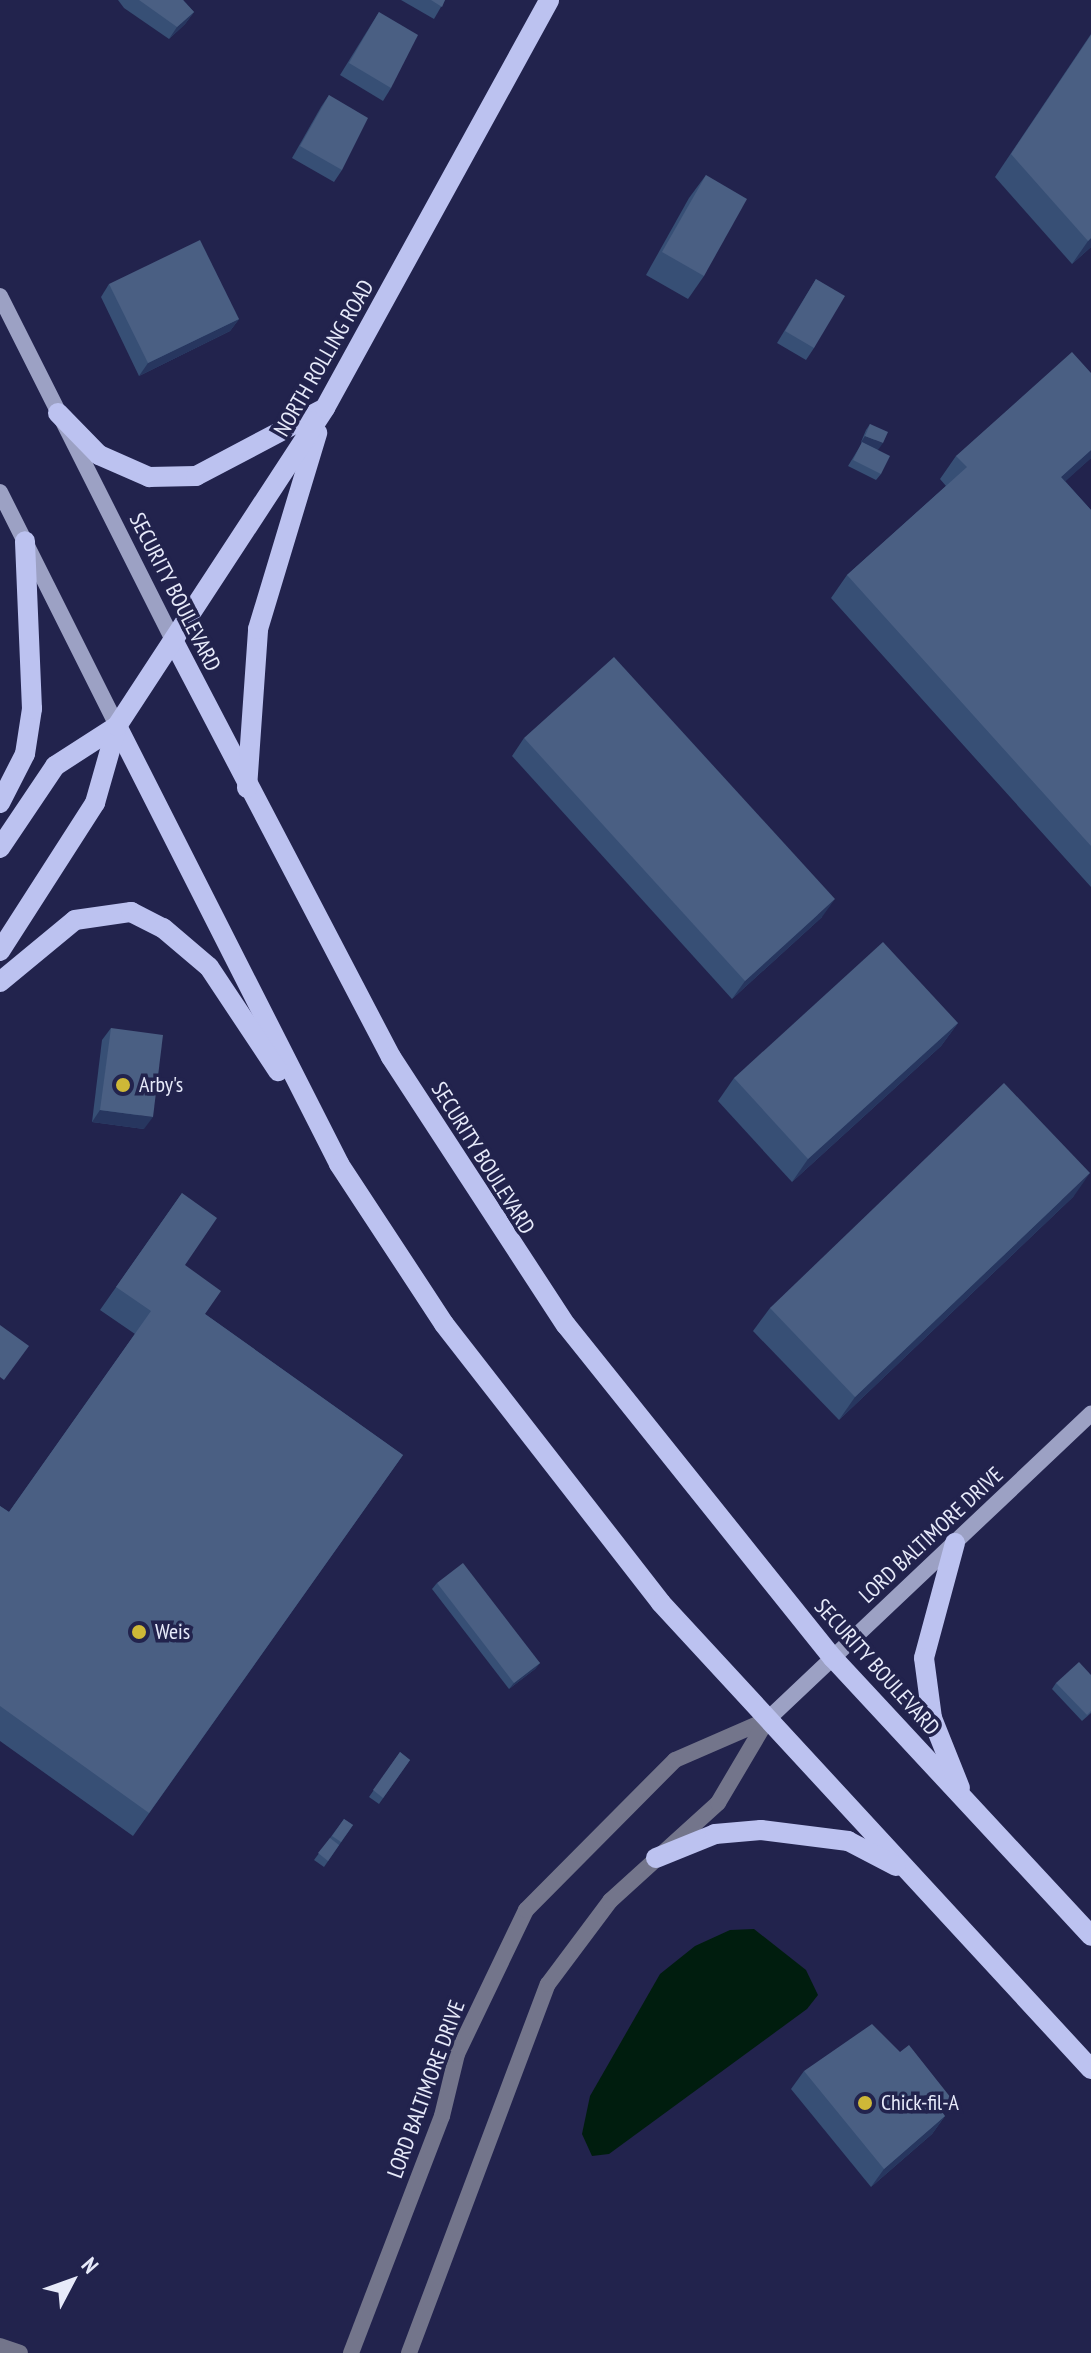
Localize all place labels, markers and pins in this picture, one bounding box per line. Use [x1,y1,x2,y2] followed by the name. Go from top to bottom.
[139,1072,183,1098] place label: Arby's
[114,1076,132,1094] marker: Arby's
[155,1619,190,1645] place label: Weis
[130,1623,148,1641] marker: Weis
[881,2090,959,2116] place label: Chick-fil-A
[856,2094,874,2112] marker: Chick-fil-A

